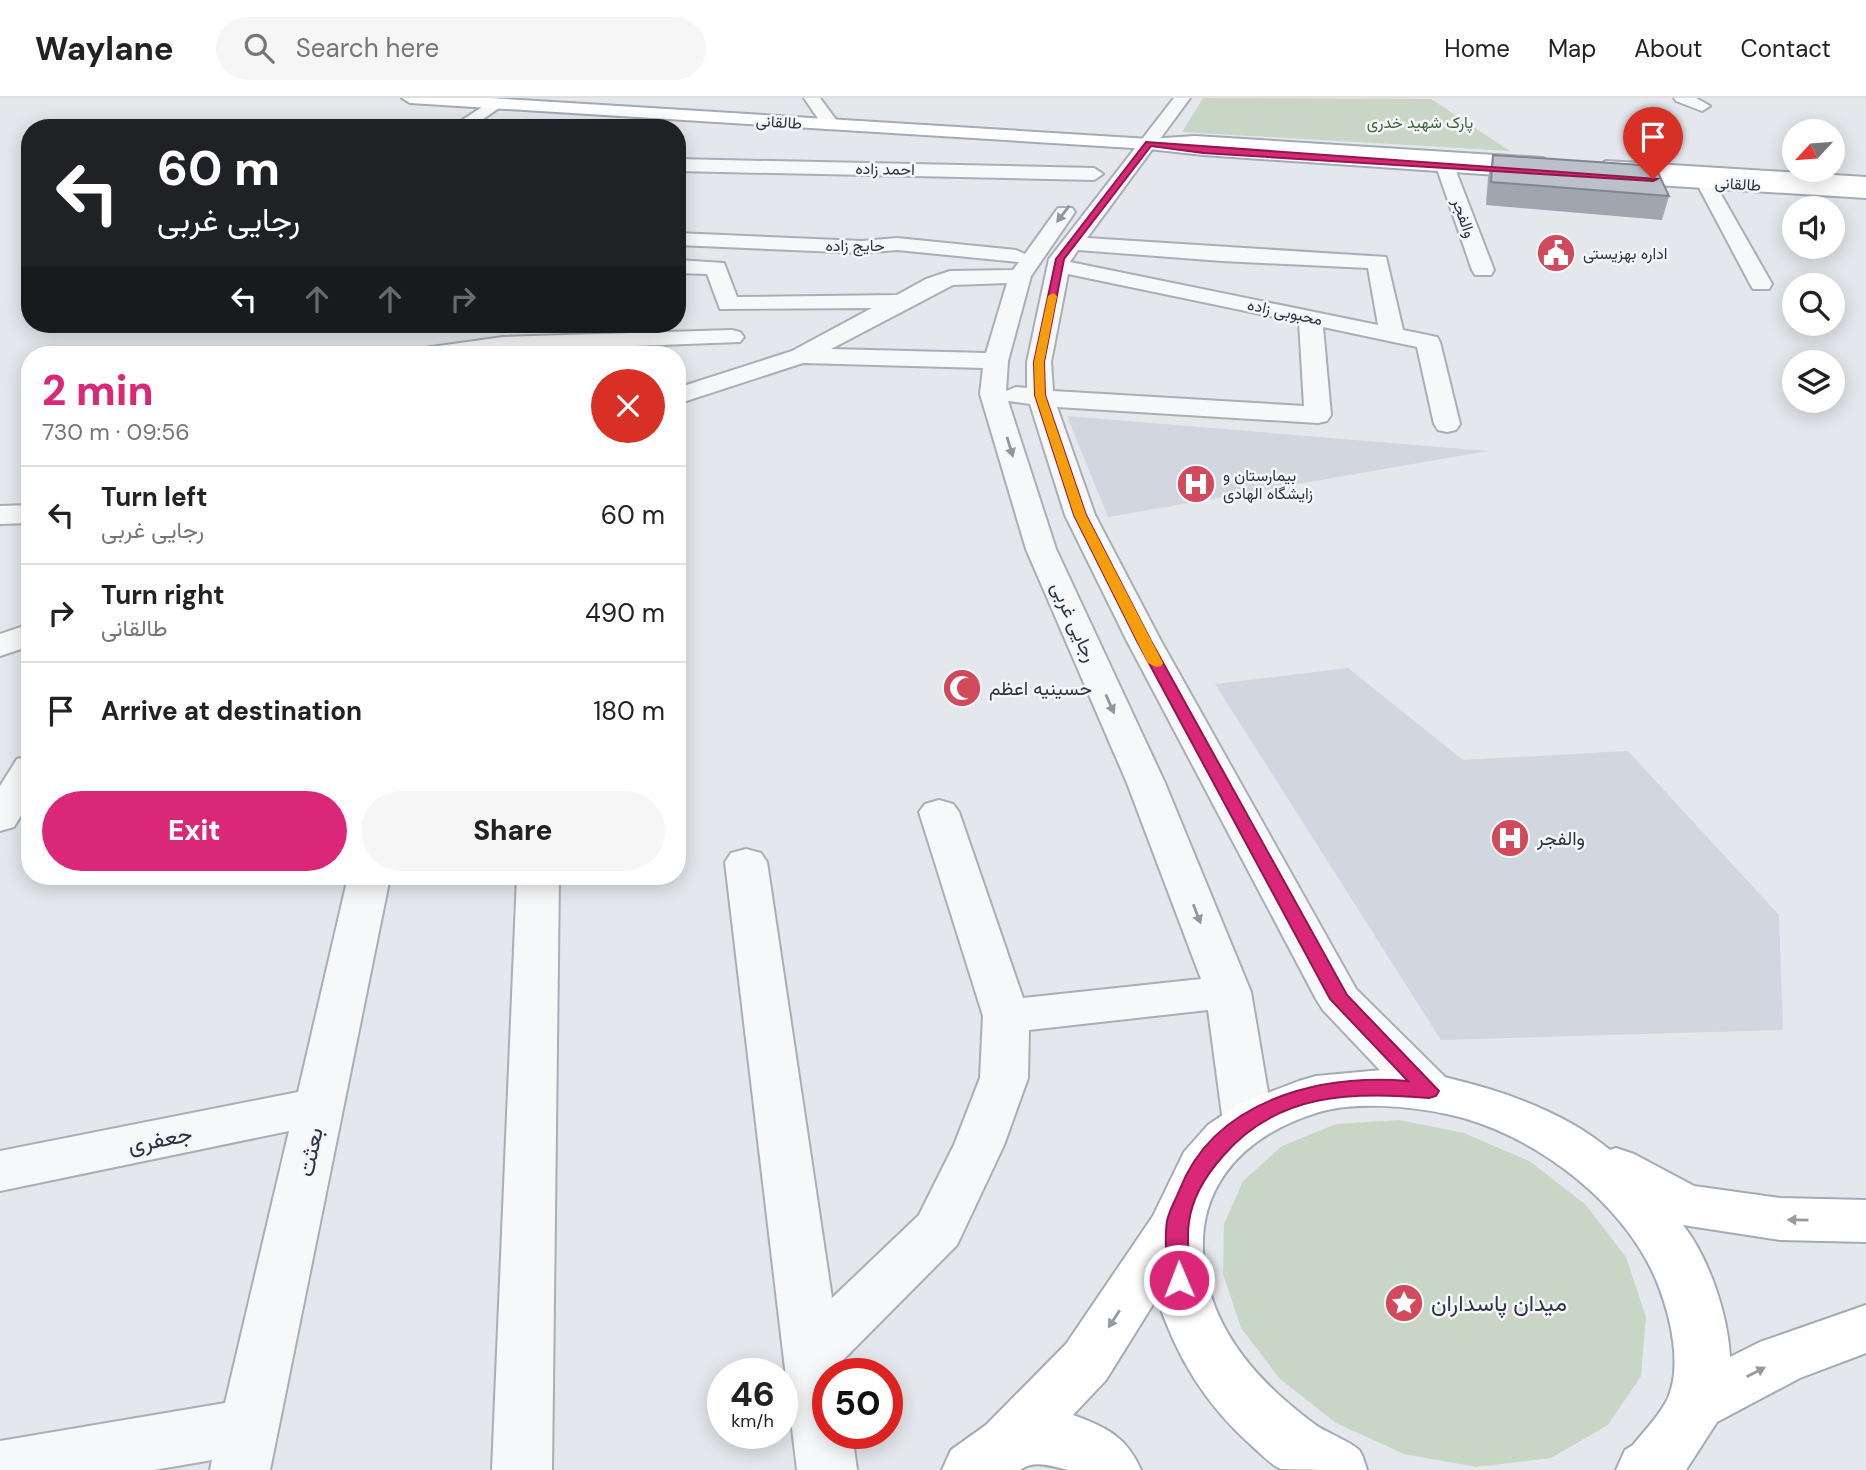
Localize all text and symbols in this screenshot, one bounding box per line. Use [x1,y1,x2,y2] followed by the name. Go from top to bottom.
[216,17,706,80] search box
[35,27,174,70] text: Waylane
[240,29,278,67] icon: search
[296,31,439,65] text: Search here
[1444,33,1510,64] text: Home
[1548,33,1596,64] text: Map
[1634,33,1703,64] text: About
[1741,33,1831,64] text: Contact
[1623,107,1683,179] pin
[755,110,803,134] street label: طالقانی
[1367,112,1473,134] park label: پارک شهید خدری
[1634,118,1672,156] icon: arrive
[1782,119,1844,182] north arrow
[1782,119,1845,413] map controls
[157,136,280,200] text: 60 m
[42,147,133,238] icon: left
[855,158,915,180] street label: احمد زاده
[1714,172,1762,196] street label: طالقانی
[1447,194,1481,241] street label: والفجر
[1782,196,1845,259] button: sound
[157,199,300,241] text: رجایی غربی
[1056,205,1071,223] one-way arrow
[1535,232,1577,274] public building icon: اداره بهزیستی
[825,235,885,257] street label: حایج زاده
[1583,243,1668,264] place label: اداره بهزیستی
[1782,273,1845,336] button: search
[225,280,263,318] icon: left
[298,280,336,318] icon: ahead
[371,280,409,318] icon: ahead
[444,280,482,318] icon: right
[1246,294,1324,330] street label: محبوبی زاده
[1782,350,1845,413] button: layers
[42,363,153,418] text: 2 min
[591,369,665,443] button: close
[42,417,190,447] text: 730 m · 09:56
[1005,437,1015,458] one-way arrow
[1175,463,1217,505] hospital icon: بیمارستان و زایشگاه الهادی
[1223,465,1313,504] place label: بیمارستان و زایشگاه الهادی
[101,480,208,514] text: Turn left
[42,496,80,534] icon: left
[601,498,665,532] text: 60 m
[101,515,204,545] text: رجایی غربی
[101,578,225,612] text: Turn right
[1045,578,1103,666] street label: رجایی غربی
[42,594,80,632] icon: right
[585,596,665,630] text: 490 m
[101,613,168,643] text: طالقانی
[941,667,983,709] mosque icon: حسینیه اعظم
[989,676,1092,701] place label: حسینیه اعظم
[42,692,80,730] icon: arrive
[101,694,362,728] text: Arrive at destination
[593,694,665,728] text: 180 m
[1104,694,1116,714] one-way arrow
[42,791,347,871] button: Exit
[361,791,665,871] button: Share
[1489,817,1531,859] hospital icon: والفجر
[1536,826,1585,851] place label: والفجر
[1192,904,1203,925] one-way arrow
[125,1118,195,1160] street label: جعفری
[290,1125,330,1179] street label: بعثت
[1787,1214,1809,1225] one-way arrow
[1142,1243,1216,1317] position arrow
[1383,1282,1425,1324] place icon: میدان پاسداران
[1431,1288,1567,1319] place label: میدان پاسداران
[1107,1310,1121,1328] one-way arrow
[812,1358,903,1449] speed limit sign: 50
[1746,1367,1766,1378] one-way arrow
[730,1371,775,1417] text: 46
[731,1409,774,1433] text: km/h

